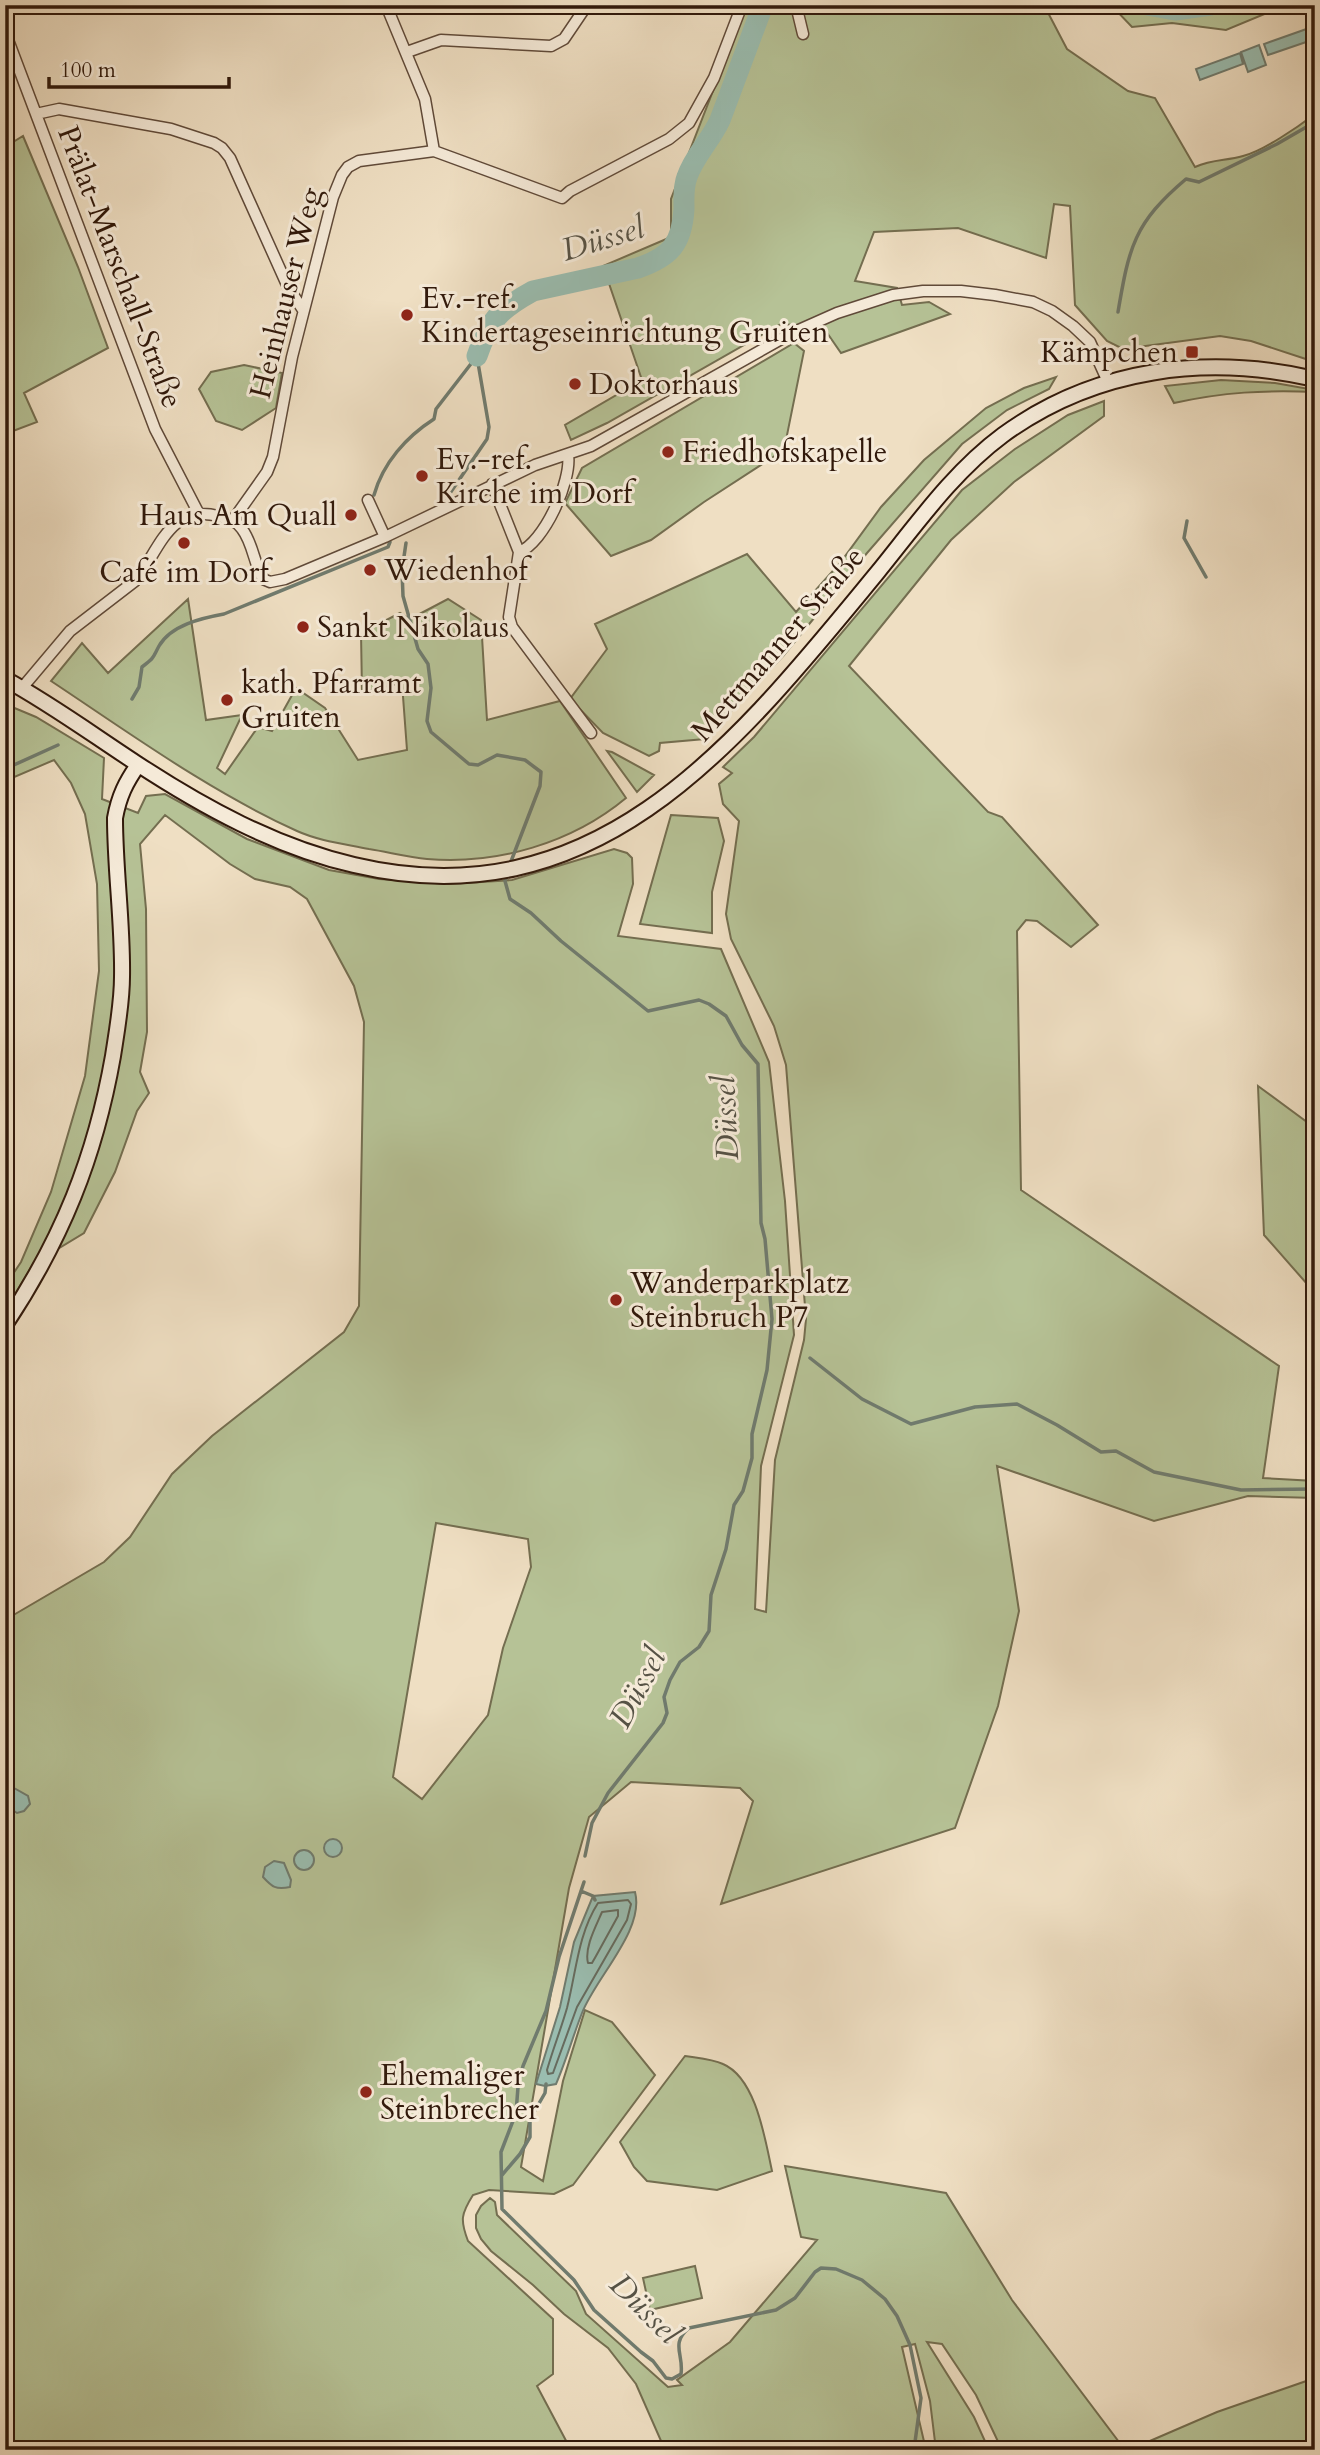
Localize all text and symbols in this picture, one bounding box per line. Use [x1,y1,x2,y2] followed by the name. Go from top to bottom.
[49,46,229,90] scale bar
[60,56,116,85] text: 100 m
[47,120,193,414] street label: Prälat-Marschall-Straße
[240,183,332,403] street label: Heinhauser Weg
[556,205,651,272] water label: Düssel
[421,278,829,353] place label: Ev.-ref. Kindertageseinrichtung Gruiten
[399,307,415,323] marker: Ev.-ref. Kindertageseinrichtung Gruiten
[1040,332,1178,373] place label: Kämpchen
[1184,344,1200,360] marker: Kämpchen
[589,364,738,405] place label: Doktorhaus
[567,376,583,392] marker: Doktorhaus
[682,432,887,473] place label: Friedhofskapelle
[436,439,637,514] place label: Ev.-ref. Kirche im Dorf
[660,444,676,460] marker: Friedhofskapelle
[414,468,430,484] marker: Ev.-ref. Kirche im Dorf
[139,495,337,536] place label: Haus Am Quall
[343,507,359,523] marker: Haus Am Quall
[176,535,192,551] marker: Café im Dorf
[682,538,874,750] street label: Mettmanner Straße
[383,550,533,591] place label: Wiedenhof
[99,552,273,593] place label: Café im Dorf
[362,562,378,578] marker: Wiedenhof
[317,607,509,648] place label: Sankt Nikolaus
[295,619,311,635] marker: Sankt Nikolaus
[241,663,422,738] place label: kath. Pfarramt Gruiten
[219,692,235,708] marker: kath. Pfarramt Gruiten
[702,1073,750,1161] water label: Düssel
[629,1263,850,1338] place label: Wanderparkplatz Steinbruch P7
[608,1292,624,1308] marker: Wanderparkplatz Steinbruch P7
[599,1639,678,1736] water label: Düssel
[380,2055,539,2130] place label: Ehemaliger Steinbrecher
[358,2084,374,2100] marker: Ehemaliger Steinbrecher
[600,2264,691,2355] water label: Düssel

